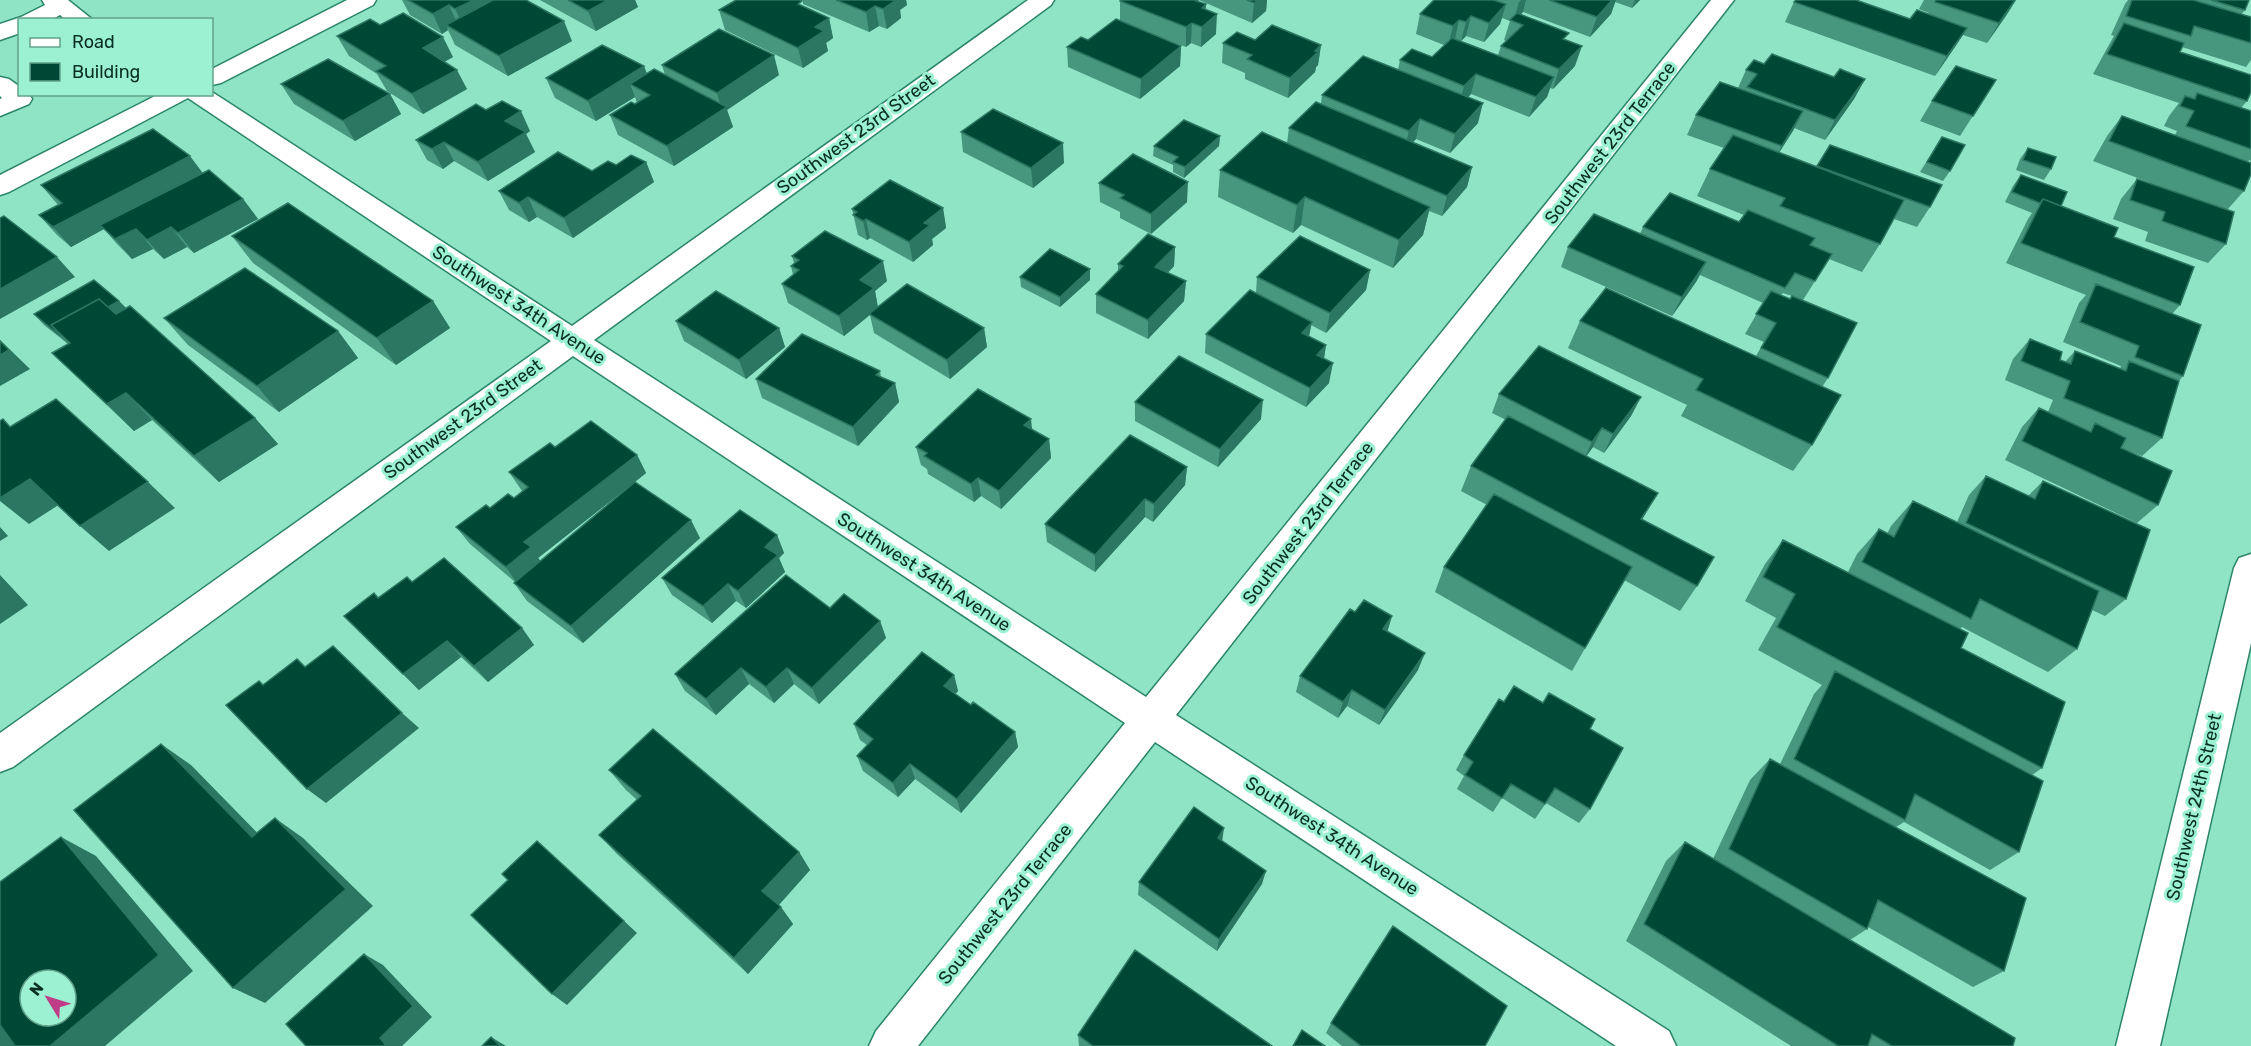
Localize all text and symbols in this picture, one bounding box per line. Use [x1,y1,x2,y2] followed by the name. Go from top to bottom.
[18,18,213,96] legend
[72,31,115,53] text: Road
[1540,57,1680,229] street label: Southwest 23rd Terrace
[72,61,140,83] text: Building
[773,69,939,199] street label: Southwest 23rd Street
[428,241,610,369] street label: Southwest 34th Avenue
[380,354,546,484] street label: Southwest 23rd Street
[1238,437,1378,609] street label: Southwest 23rd Terrace
[833,508,1015,636] street label: Southwest 34th Avenue
[2162,711,2226,903] street label: Southwest 24th Street
[1241,772,1423,900] street label: Southwest 34th Avenue
[933,819,1077,989] street label: Southwest 23rd Terrace
[18,968,78,1028] north arrow
[26,979,48,999] text: N

